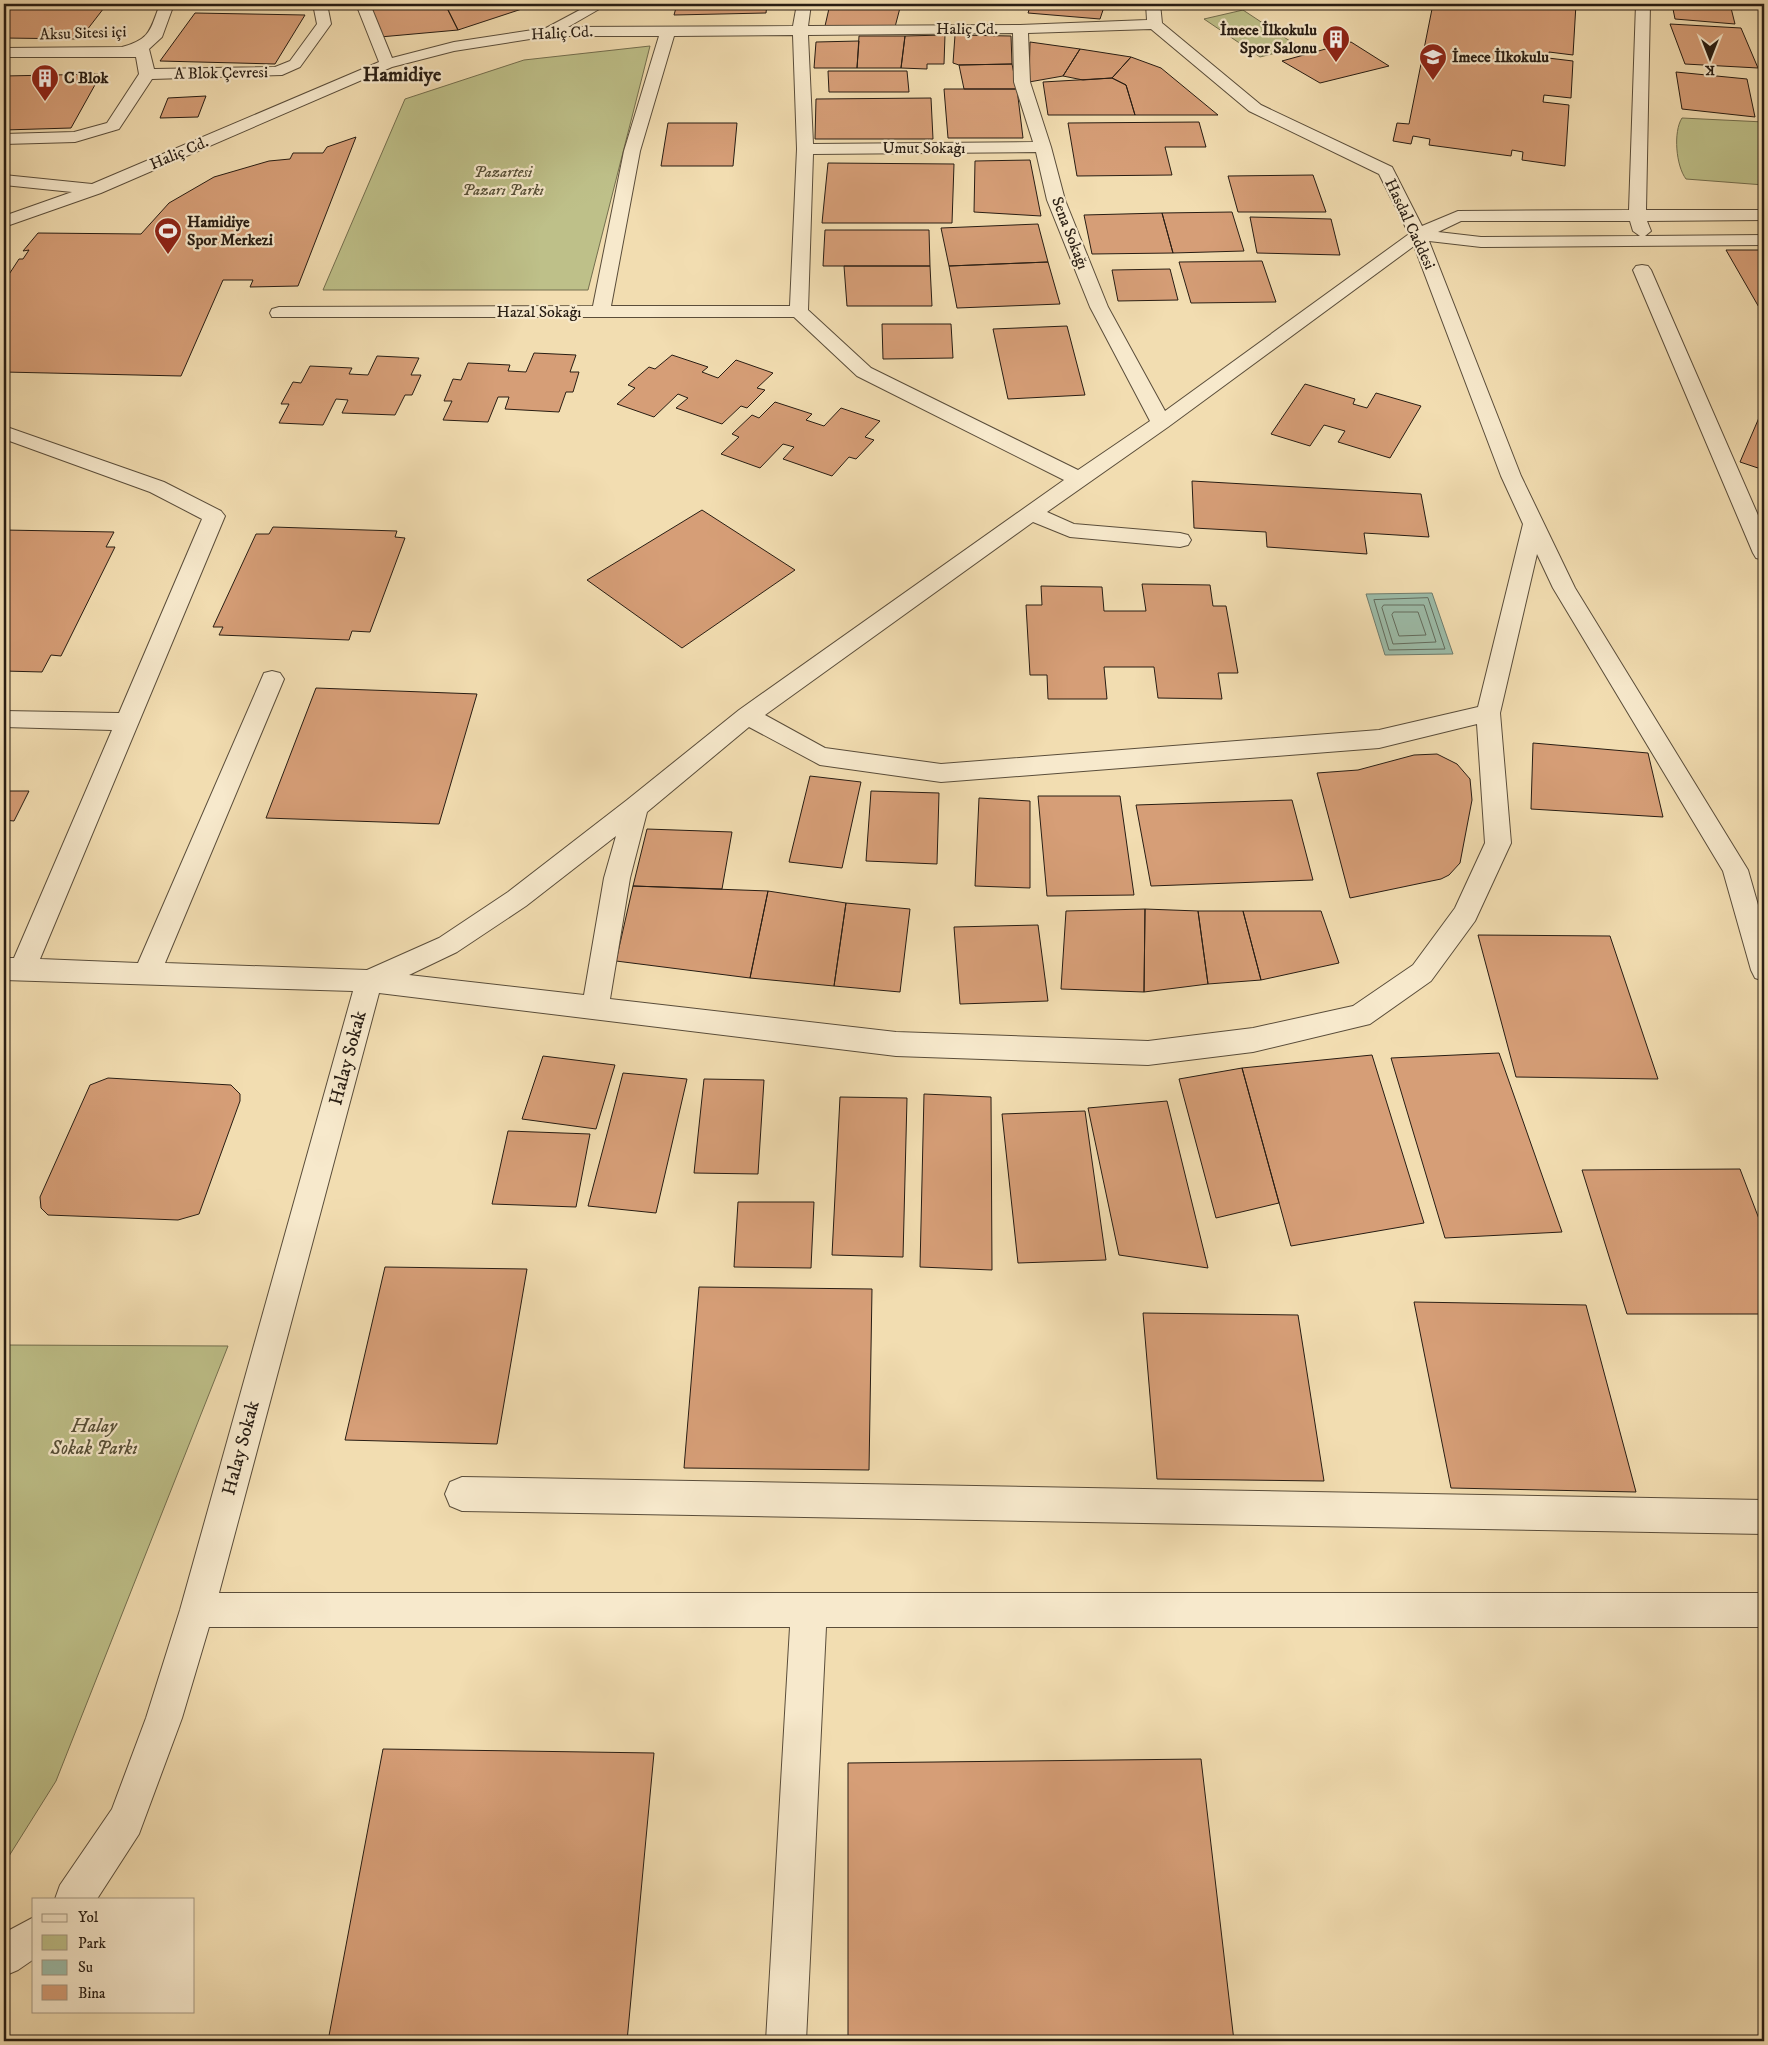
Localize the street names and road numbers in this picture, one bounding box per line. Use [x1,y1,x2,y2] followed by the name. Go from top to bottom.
[936,19,998,39] street label: Haliç Cd.
[39,21,127,45] street label: Aksu Sitesi içi
[530,21,594,45] street label: Haliç Cd.
[174,62,268,84] street label: A Blok Çevresi
[147,132,212,174] street label: Haliç Cd.
[882,138,966,158] street label: Umut Sokağı
[1380,175,1440,273] street label: Hasdal Caddesi
[1047,194,1093,272] street label: Sena Sokağı
[497,302,581,322] street label: Hazal Sokağı
[324,1008,372,1108] street label: Halay Sokak
[217,1398,265,1498] street label: Halay Sokak

